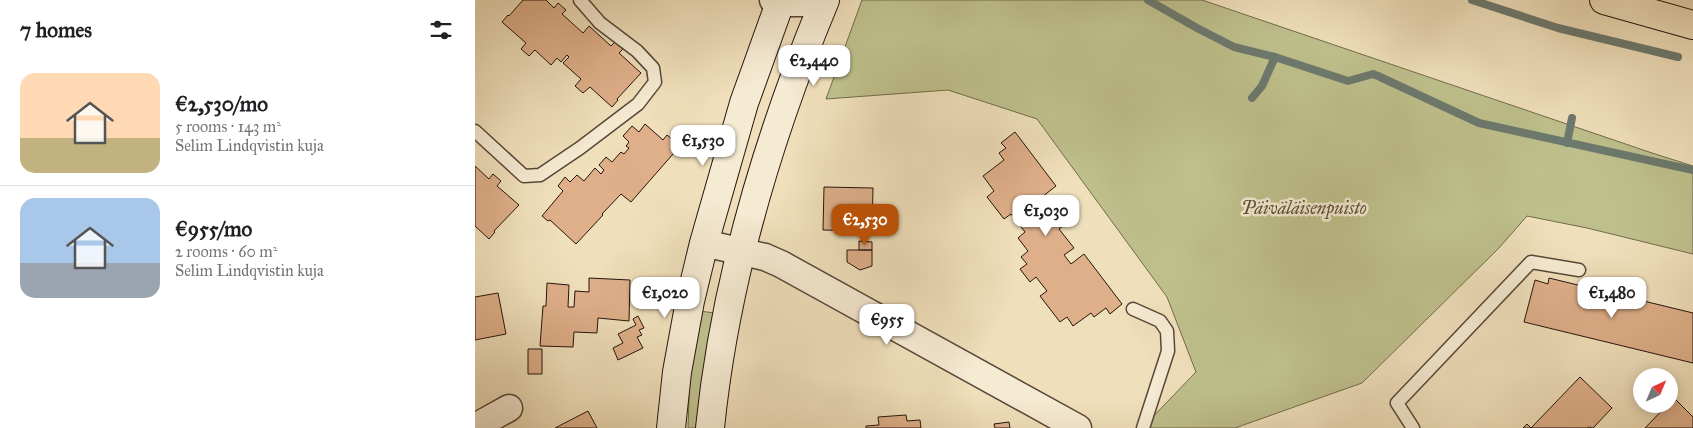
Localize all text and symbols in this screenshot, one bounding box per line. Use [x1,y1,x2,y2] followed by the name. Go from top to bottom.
[427,16,455,44] icon: filters
[20,17,92,43] text: 7 homes
[773,44,855,87] pin: €2,440
[789,51,839,70] text: €2,440
[175,91,268,117] text: €2,530/mo
[60,93,120,153] icon: home
[175,117,281,136] text: 5 rooms · 143 m²
[662,124,744,167] pin: €1,530
[681,131,725,150] text: €1,530
[175,136,324,155] text: Selim Lindqvistin kuja
[1005,194,1087,237] pin: €1,030
[1241,197,1367,220] park label: Päiväläisenpuisto
[1023,201,1069,220] text: €1,030
[824,204,906,246] pin: €2,530
[843,210,887,229] text: €2,530
[175,216,252,242] text: €955/mo
[60,218,120,278] icon: home
[175,242,277,261] text: 2 rooms · 60 m²
[175,261,324,280] text: Selim Lindqvistin kuja
[624,276,706,319] pin: €1,020
[1571,276,1653,319] pin: €1,480
[642,283,688,302] text: €1,020
[1588,283,1636,302] text: €1,480
[857,304,917,346] pin: €955
[870,310,904,329] text: €955
[1633,368,1677,412] north arrow
[1633,368,1678,413] map controls

